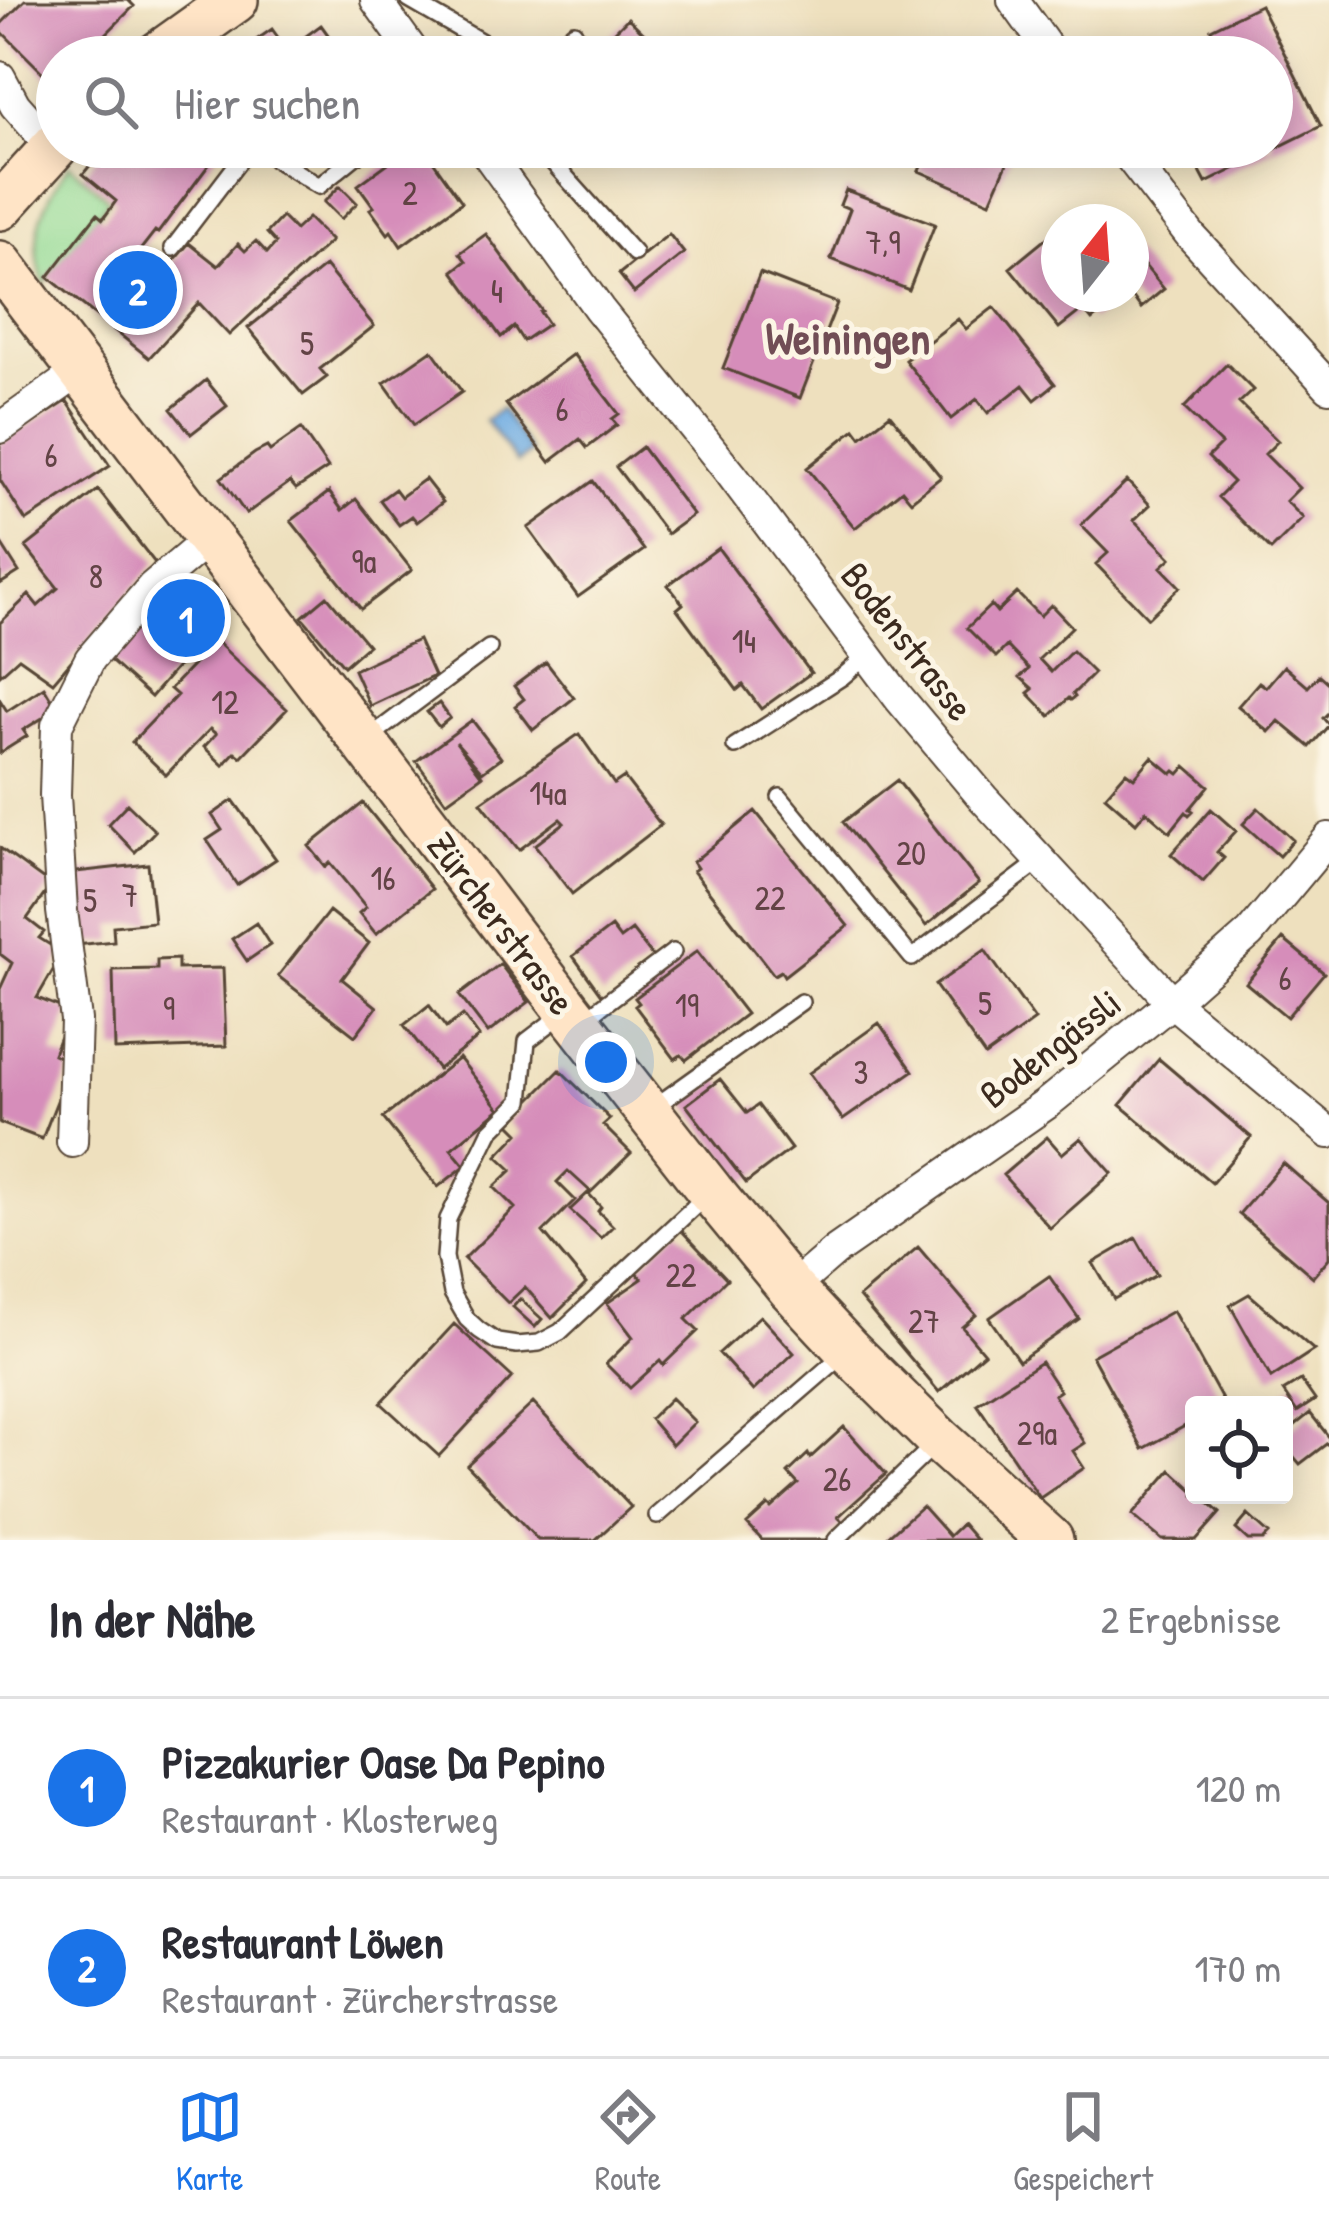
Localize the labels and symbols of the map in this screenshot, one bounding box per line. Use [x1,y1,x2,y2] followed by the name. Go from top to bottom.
[402,171,418,215] house number: 2
[1041,204,1149,312] north arrow
[865,220,901,264] house number: 7,9
[99,245,177,335] pin: 2
[491,269,503,313] house number: 4
[766,307,930,369] district label: Weiningen
[300,321,314,365] house number: 5
[555,387,569,431] house number: 6
[44,433,58,477] house number: 6
[351,539,377,583] house number: 9a
[830,550,987,731] street label: Bodenstrasse
[89,554,103,598] house number: 8
[147,573,225,663] pin: 1
[732,619,756,663] house number: 14
[211,680,239,724] house number: 12
[529,771,567,815] house number: 14a
[416,820,589,1025] street label: Zürcherstrasse
[896,831,926,875] house number: 20
[370,856,396,900] house number: 16
[122,873,138,917] house number: 7
[755,876,786,920] house number: 22
[83,878,97,922] house number: 5
[1278,956,1292,1000] house number: 6
[968,976,1131,1119] street label: Bodengässli
[978,981,992,1025] house number: 5
[675,983,699,1027] house number: 19
[163,986,175,1030] house number: 9
[576,1032,636,1092] your location
[854,1050,868,1094] house number: 3
[666,1253,697,1297] house number: 22
[908,1299,940,1343] house number: 27
[1017,1411,1057,1455] house number: 29a
[823,1457,851,1501] house number: 26

